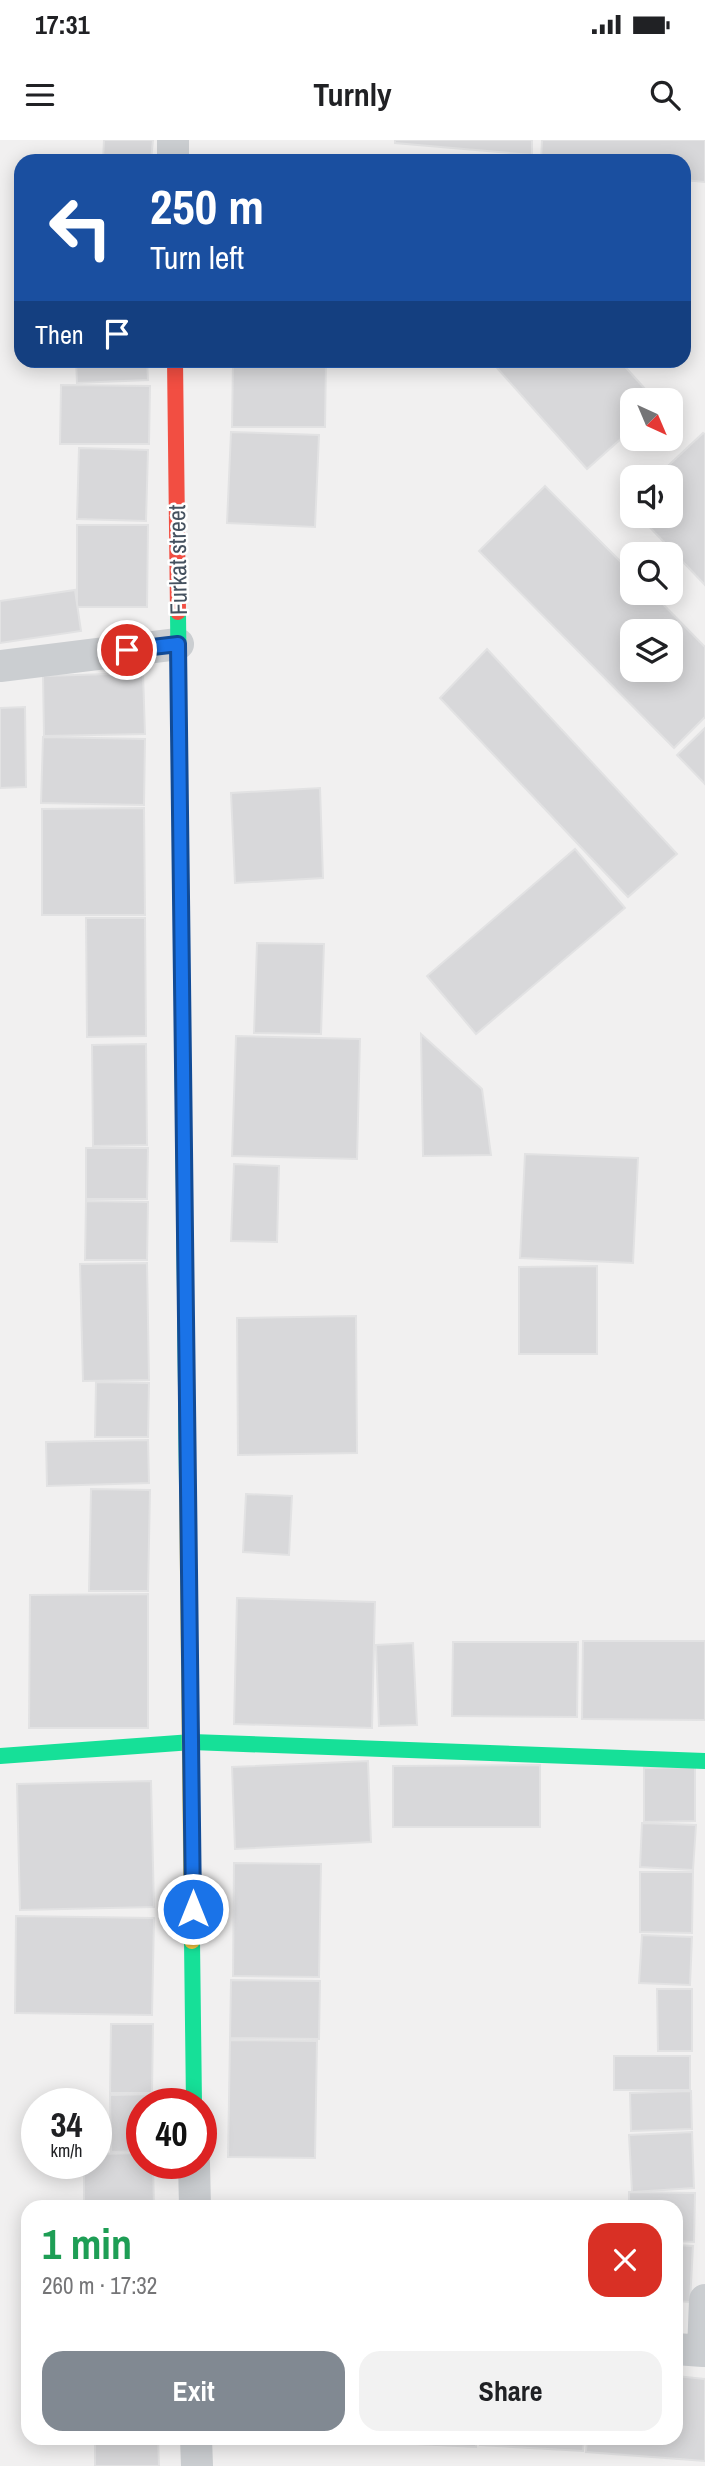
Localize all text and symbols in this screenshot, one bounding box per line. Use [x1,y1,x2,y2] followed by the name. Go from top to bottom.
[35,7,90,42] text: 17:31
[313,73,392,116] text: Turnly
[21,76,59,114] icon: menu
[646,76,684,114] icon: search
[150,173,264,239] text: 250 m
[35,182,126,273] icon: left
[150,236,244,279] text: Turn left
[98,315,136,353] icon: arrive
[35,317,84,352] text: Then
[620,388,682,452] north arrow
[620,388,683,682] map controls
[620,465,683,528] button: sound
[160,504,194,616] street label: Furkat street
[620,542,683,605] button: search
[620,619,683,682] button: layers
[97,620,157,680] pin
[108,631,146,669] icon: arrive
[156,1872,230,1946] position arrow
[126,2088,217,2179] speed limit sign: 40
[51,2101,82,2148] text: 34
[51,2138,83,2163] text: km/h
[42,2216,132,2272] text: 1 min
[588,2223,662,2297] button: close
[42,2270,157,2301] text: 260 m · 17:32
[42,2351,345,2431] button: Exit
[359,2351,662,2431] button: Share

